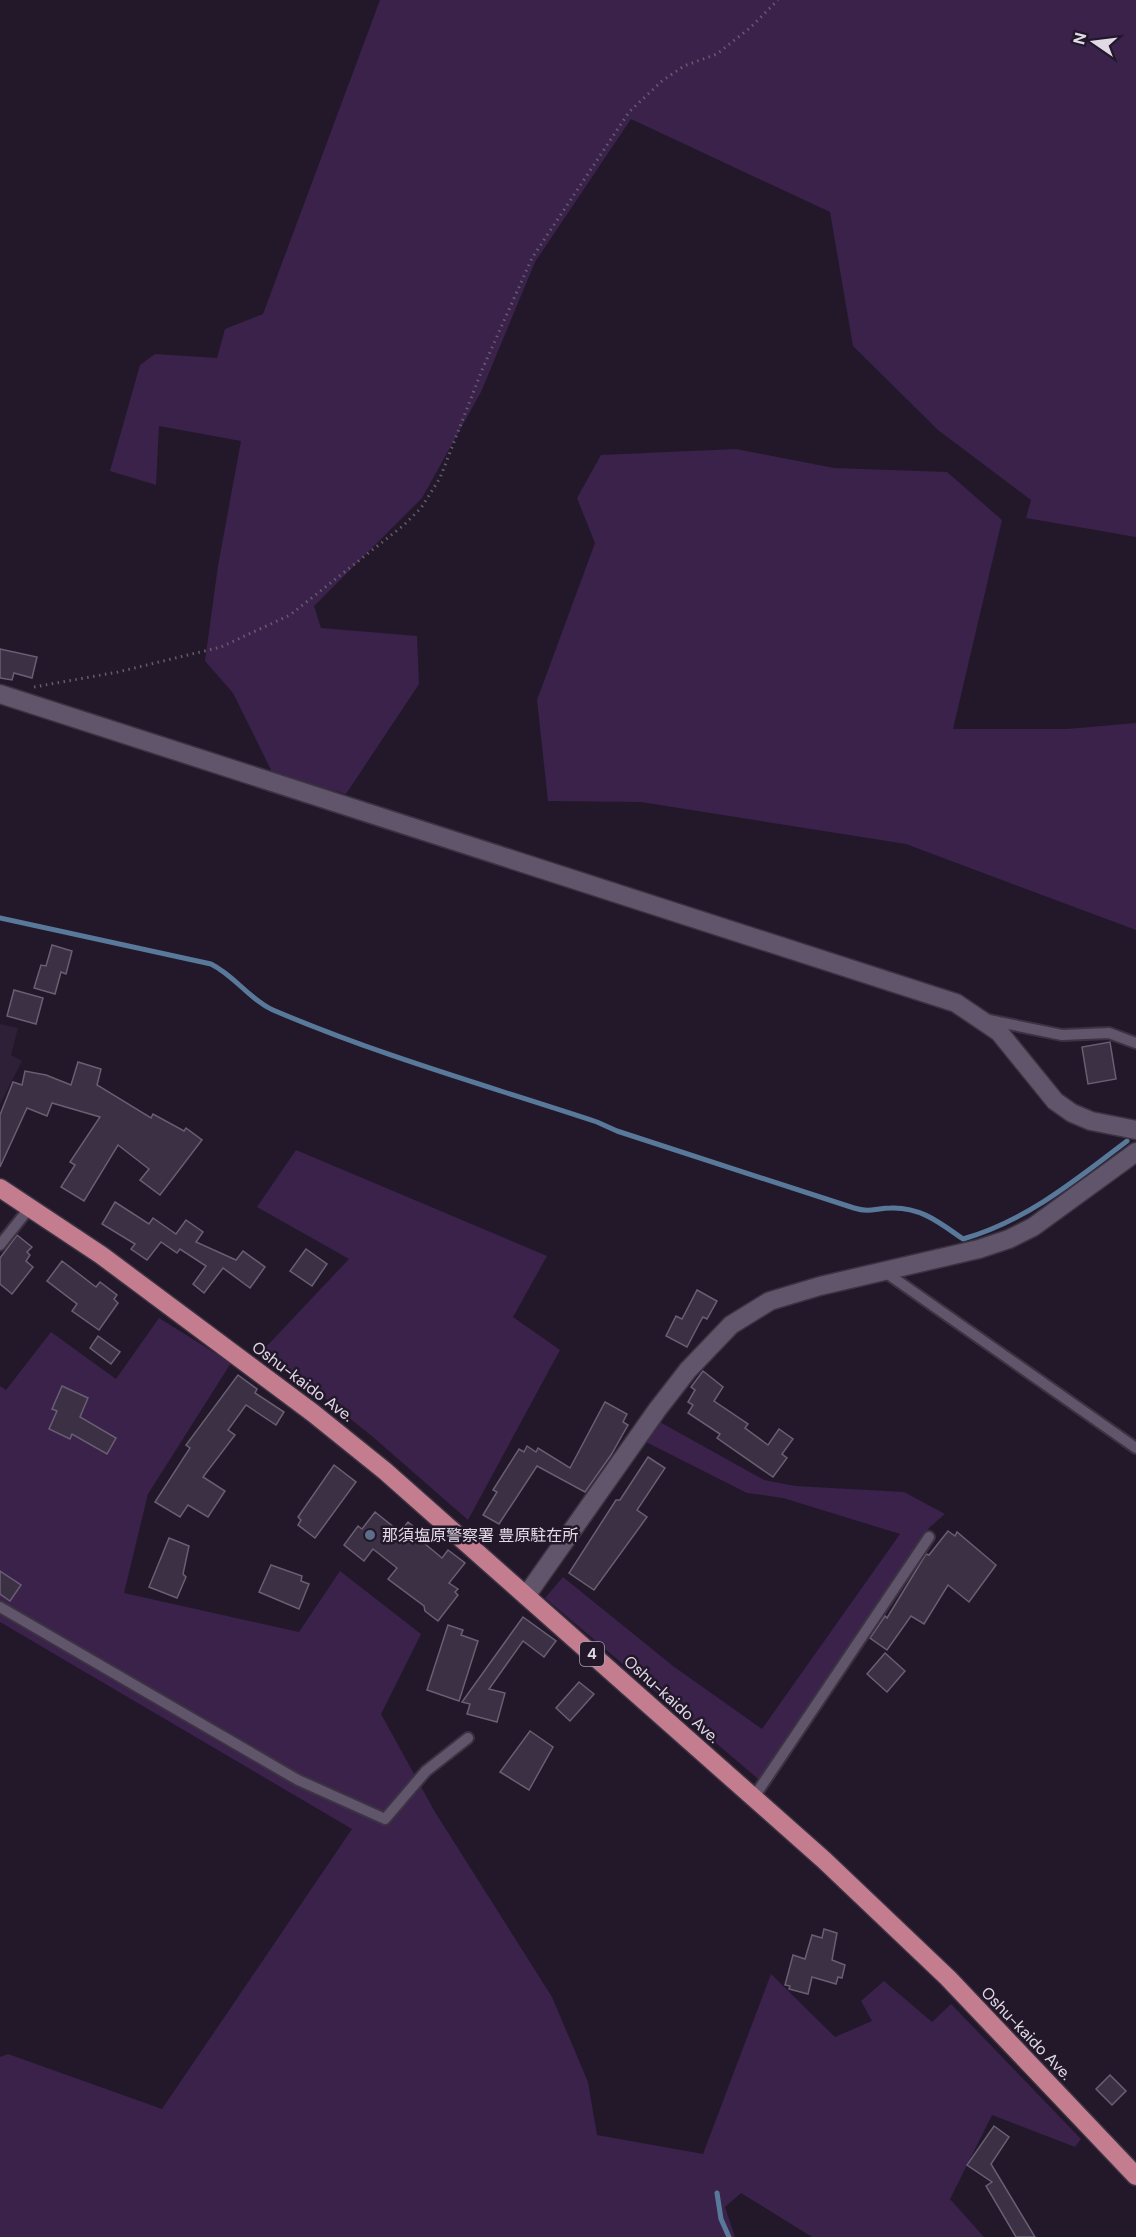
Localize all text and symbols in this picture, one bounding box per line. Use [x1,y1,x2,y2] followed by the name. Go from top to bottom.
[1064,12,1124,72] north arrow
[1068,30,1092,47] text: N
[248,1336,358,1426] street label: Oshu-kaido Ave.
[382,1525,578,1546] place label: 那須塩原警察署 豊原駐在所
[363,1528,377,1542] marker: 那須塩原警察署 豊原駐在所
[580,1642,604,1666] road number: 4
[619,1651,724,1748] street label: Oshu-kaido Ave.
[977,1982,1077,2084] street label: Oshu-kaido Ave.

